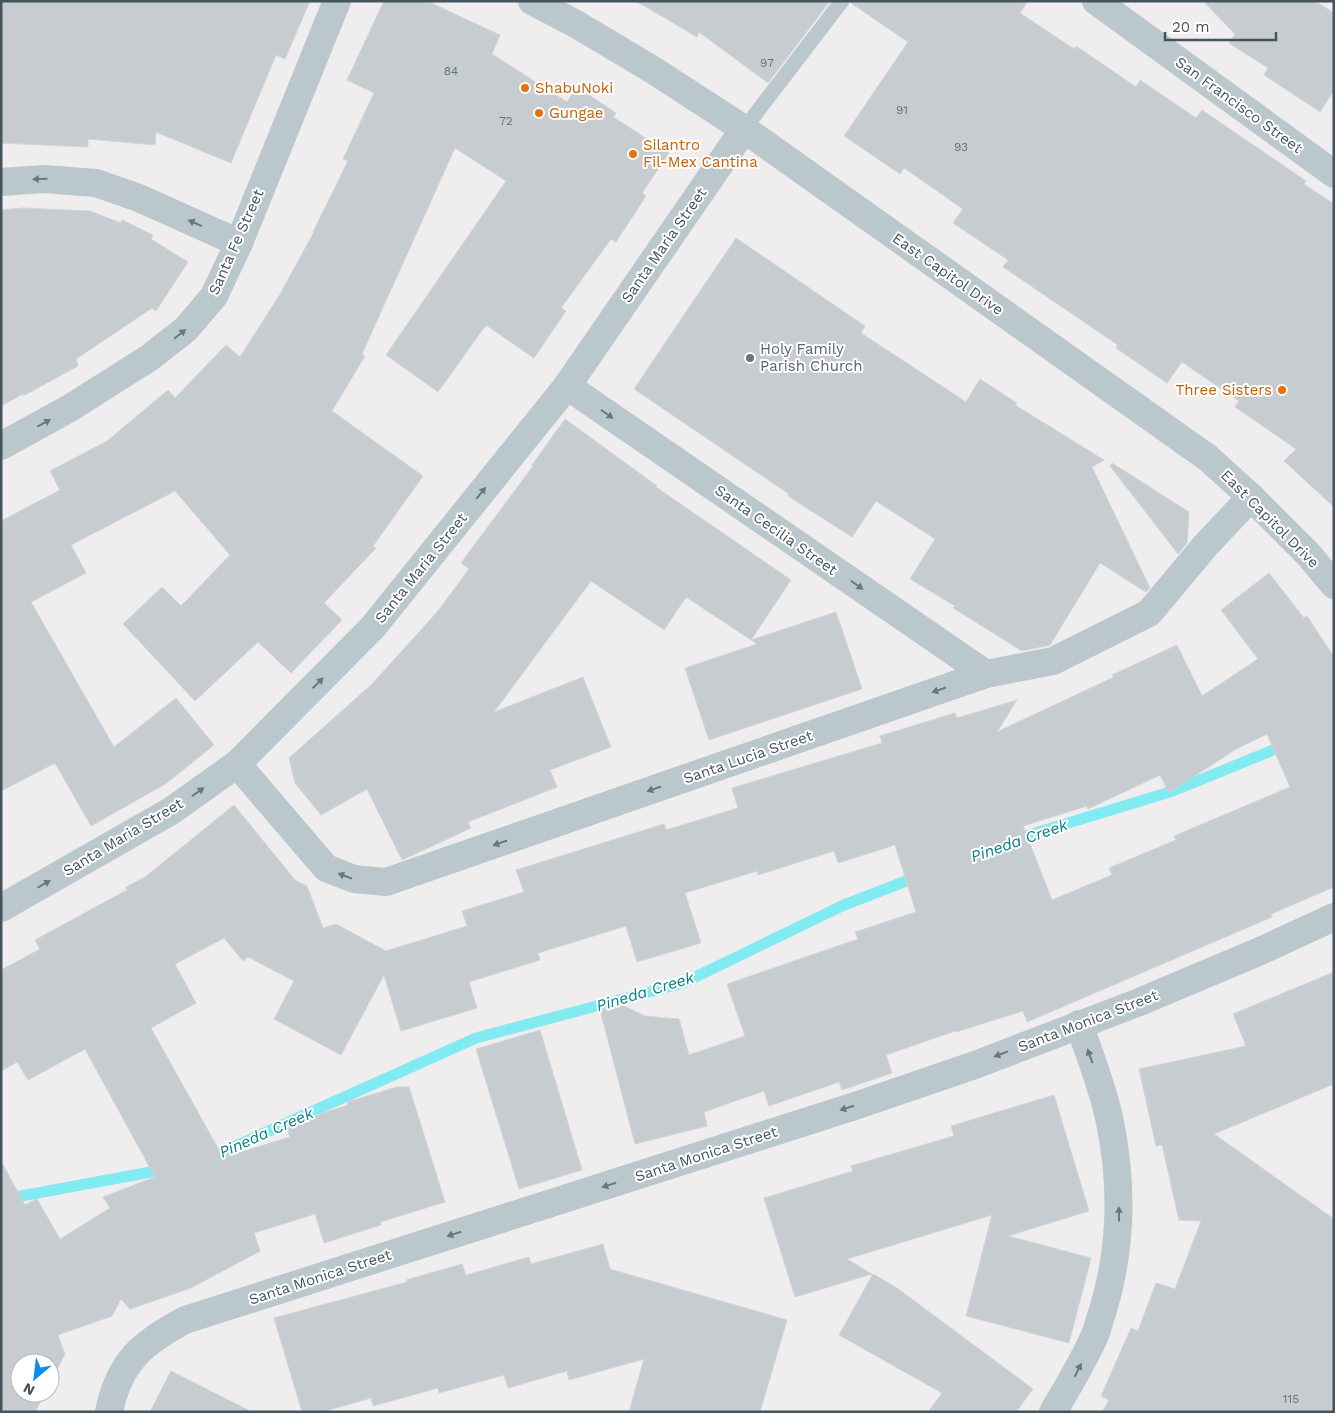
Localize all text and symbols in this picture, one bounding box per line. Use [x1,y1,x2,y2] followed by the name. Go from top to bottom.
[1165,10,1276,42] scale bar
[1172,18,1210,36] text: 20 m
[1172,53,1307,158] street label: San Francisco Street
[760,56,774,70] house number: 97
[444,64,458,78] house number: 84
[535,79,613,97] place label: ShabuNoki
[519,82,531,94] marker: ShabuNoki
[896,103,908,117] house number: 91
[549,104,604,122] place label: Gungae
[533,107,545,119] marker: Gungae
[499,114,513,128] house number: 72
[643,136,758,171] place label: Silantro Fil-Mex Cantina
[954,140,968,154] house number: 93
[627,148,639,160] marker: Silantro Fil-Mex Cantina
[32,176,48,184] one-way arrow
[618,183,711,306] street label: Santa Maria Street
[205,186,268,298] street label: Santa Fe Street
[188,218,202,226] one-way arrow
[889,229,1007,319] street label: East Capitol Drive
[173,328,186,339] one-way arrow
[760,340,862,375] place label: Holy Family Parish Church
[744,352,756,364] marker: Holy Family Parish Church
[1176,381,1272,399] place label: Three Sisters
[1276,384,1288,396] marker: Three Sisters
[601,409,614,419] one-way arrow
[37,418,51,427] one-way arrow
[1217,466,1323,572] street label: East Capitol Drive
[711,481,841,579] street label: Santa Cecilia Street
[475,487,486,500] one-way arrow
[371,509,471,627] street label: Santa Maria Street
[850,580,863,590] one-way arrow
[312,677,324,689] one-way arrow
[932,687,947,694] one-way arrow
[681,726,816,788] street label: Santa Lucia Street
[646,786,661,794] one-way arrow
[191,787,205,797] one-way arrow
[60,794,187,880] street label: Santa Maria Street
[968,815,1071,866] water label: Pineda Creek
[493,840,508,847] one-way arrow
[337,872,352,880] one-way arrow
[37,879,50,888] one-way arrow
[594,967,698,1015] water label: Pineda Creek
[1015,986,1161,1056] street label: Santa Monica Street
[1086,1048,1093,1063] one-way arrow
[993,1051,1008,1059] one-way arrow
[216,1103,317,1162] water label: Pineda Creek
[840,1105,855,1113] one-way arrow
[633,1122,780,1185] street label: Santa Monica Street
[602,1182,617,1189] one-way arrow
[1115,1206,1123,1222] one-way arrow
[447,1231,462,1238] one-way arrow
[247,1245,394,1308] street label: Santa Monica Street
[10,1353,60,1403] north arrow
[1074,1363,1082,1377] one-way arrow
[21,1380,37,1399] text: N
[1283,1392,1299,1406] house number: 115

